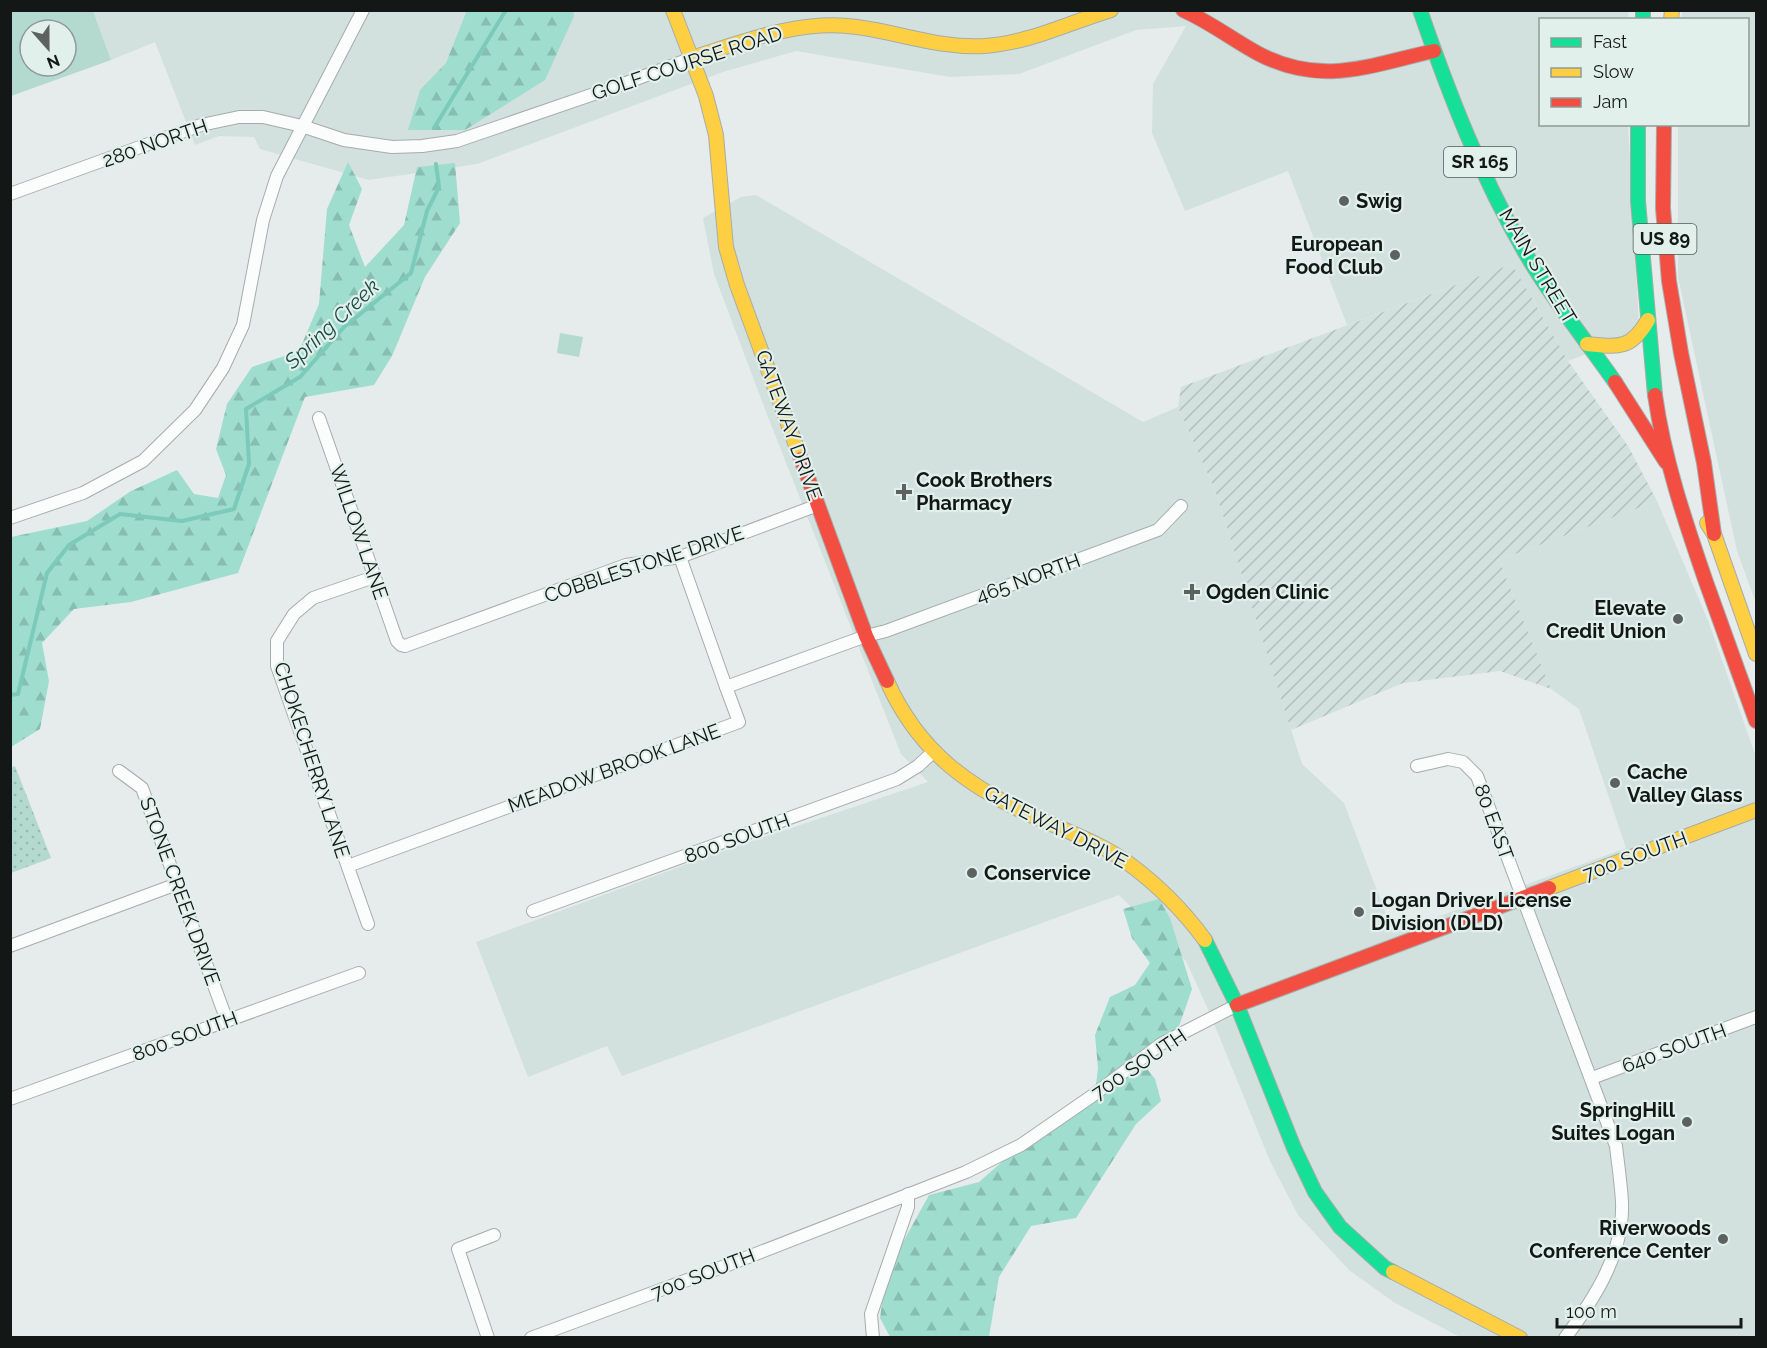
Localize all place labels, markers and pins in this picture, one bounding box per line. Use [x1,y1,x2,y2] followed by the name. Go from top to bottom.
[1356,189,1403,213] place label: Swig
[1337,194,1351,208] marker: Swig
[1285,232,1383,279] place label: European Food Club
[1388,248,1402,262] marker: European Food Club
[916,468,1053,515] place label: Cook Brothers Pharmacy
[897,485,911,499] marker: Cook Brothers Pharmacy
[1206,580,1329,604] place label: Ogden Clinic
[1183,583,1201,601] marker: Ogden Clinic
[1546,596,1666,643] place label: Elevate Credit Union
[1671,612,1685,626] marker: Elevate Credit Union
[1627,760,1743,807] place label: Cache Valley Glass
[1608,776,1622,790] marker: Cache Valley Glass
[984,861,1091,885] place label: Conservice
[965,866,979,880] marker: Conservice
[1371,888,1572,935] place label: Logan Driver License Division (DLD)
[1352,905,1366,919] marker: Logan Driver License Division (DLD)
[1551,1098,1676,1145] place label: SpringHill Suites Logan
[1680,1115,1694,1129] marker: SpringHill Suites Logan
[1529,1216,1711,1263] place label: Riverwoods Conference Center
[1716,1232,1730,1246] marker: Riverwoods Conference Center

